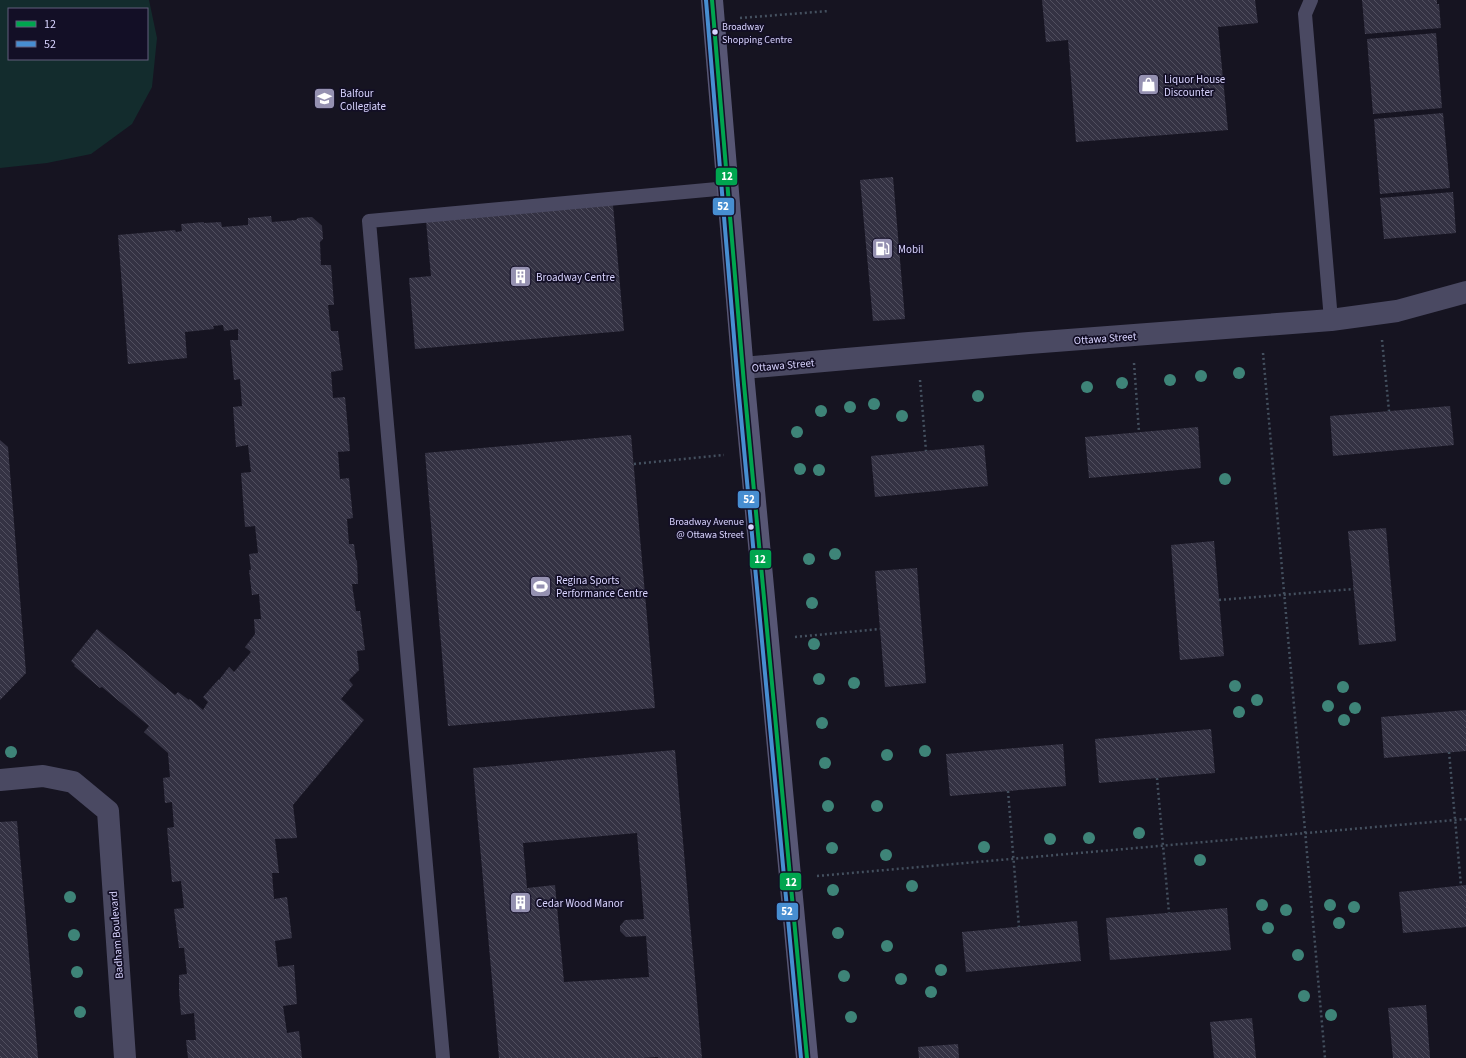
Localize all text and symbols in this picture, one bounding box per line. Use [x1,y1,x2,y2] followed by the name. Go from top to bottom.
[8,8,148,60] legend
[44,16,56,33] text: 12
[722,20,792,47] place label: Broadway Shopping Centre
[710,27,720,37] marker: Broadway Shopping Centre
[44,36,56,53] text: 52
[1135,72,1161,98] shop icon: Liquor House Discounter
[1164,72,1226,100] place label: Liquor House Discounter
[311,86,337,112] school or university icon: Balfour Collegiate
[340,86,386,114] place label: Balfour Collegiate
[715,167,738,186] line badge: 12
[721,169,733,184] text: 12
[712,197,735,216] line badge: 52
[717,199,729,214] text: 52
[870,236,896,262] fuel station icon: Mobil
[898,242,924,257] place label: Mobil
[507,264,533,290] building icon: Broadway Centre
[536,270,615,285] place label: Broadway Centre
[1073,329,1137,348] street label: Ottawa Street
[751,355,815,376] street label: Ottawa Street
[737,490,760,509] line badge: 52
[743,492,755,507] text: 52
[669,515,745,542] place label: Broadway Avenue @ Ottawa Street
[746,522,756,532] marker: Broadway Avenue @ Ottawa Street
[749,549,772,569] line badge: 12
[754,552,766,567] text: 12
[527,573,553,599] sports icon: Regina Sports Performance Centre
[556,573,648,601] place label: Regina Sports Performance Centre
[779,872,802,891] line badge: 12
[785,875,797,890] text: 12
[508,890,534,916] building icon: Cedar Wood Manor
[106,891,127,979] street label: Badham Boulevard
[536,896,624,911] place label: Cedar Wood Manor
[776,902,799,921] line badge: 52
[781,904,793,919] text: 52

